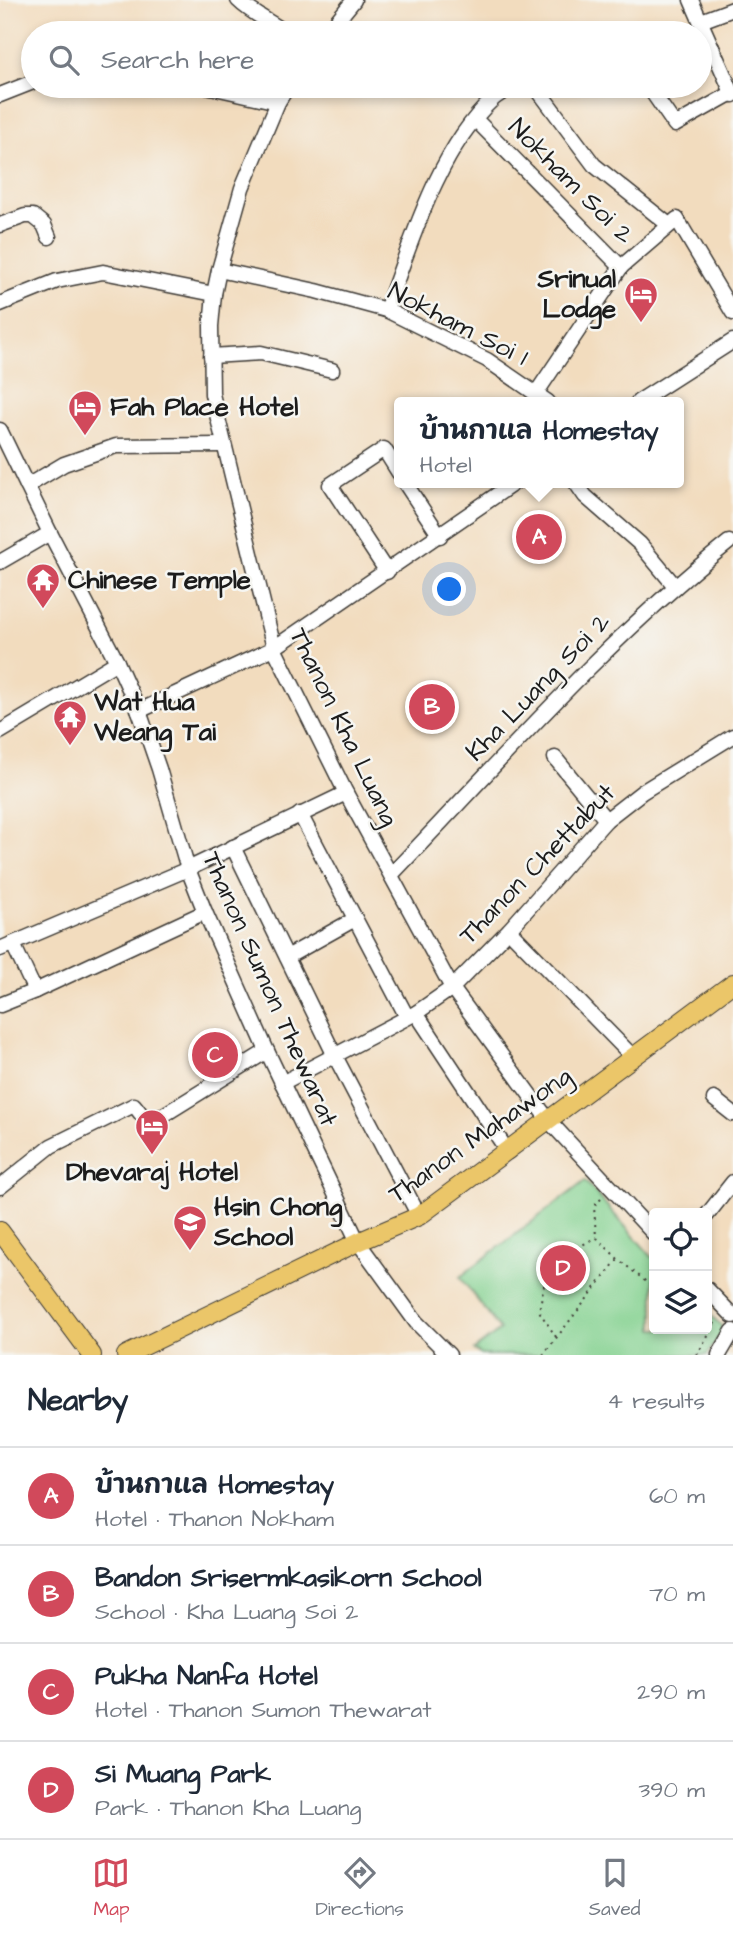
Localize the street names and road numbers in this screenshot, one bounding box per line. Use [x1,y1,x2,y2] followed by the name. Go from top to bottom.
[500,110,642,252] street label: Nokham Soi 2
[382,273,534,375] street label: Nokham Soi 1
[458,605,620,771] street label: Kha Luang Soi 2
[279,622,408,833] street label: Thanon Kha Luang
[451,775,624,952] street label: Thanon Chettabut
[193,846,347,1132] street label: Thanon Sumon Thewarat
[381,1058,580,1213] street label: Thanon Mahawong

